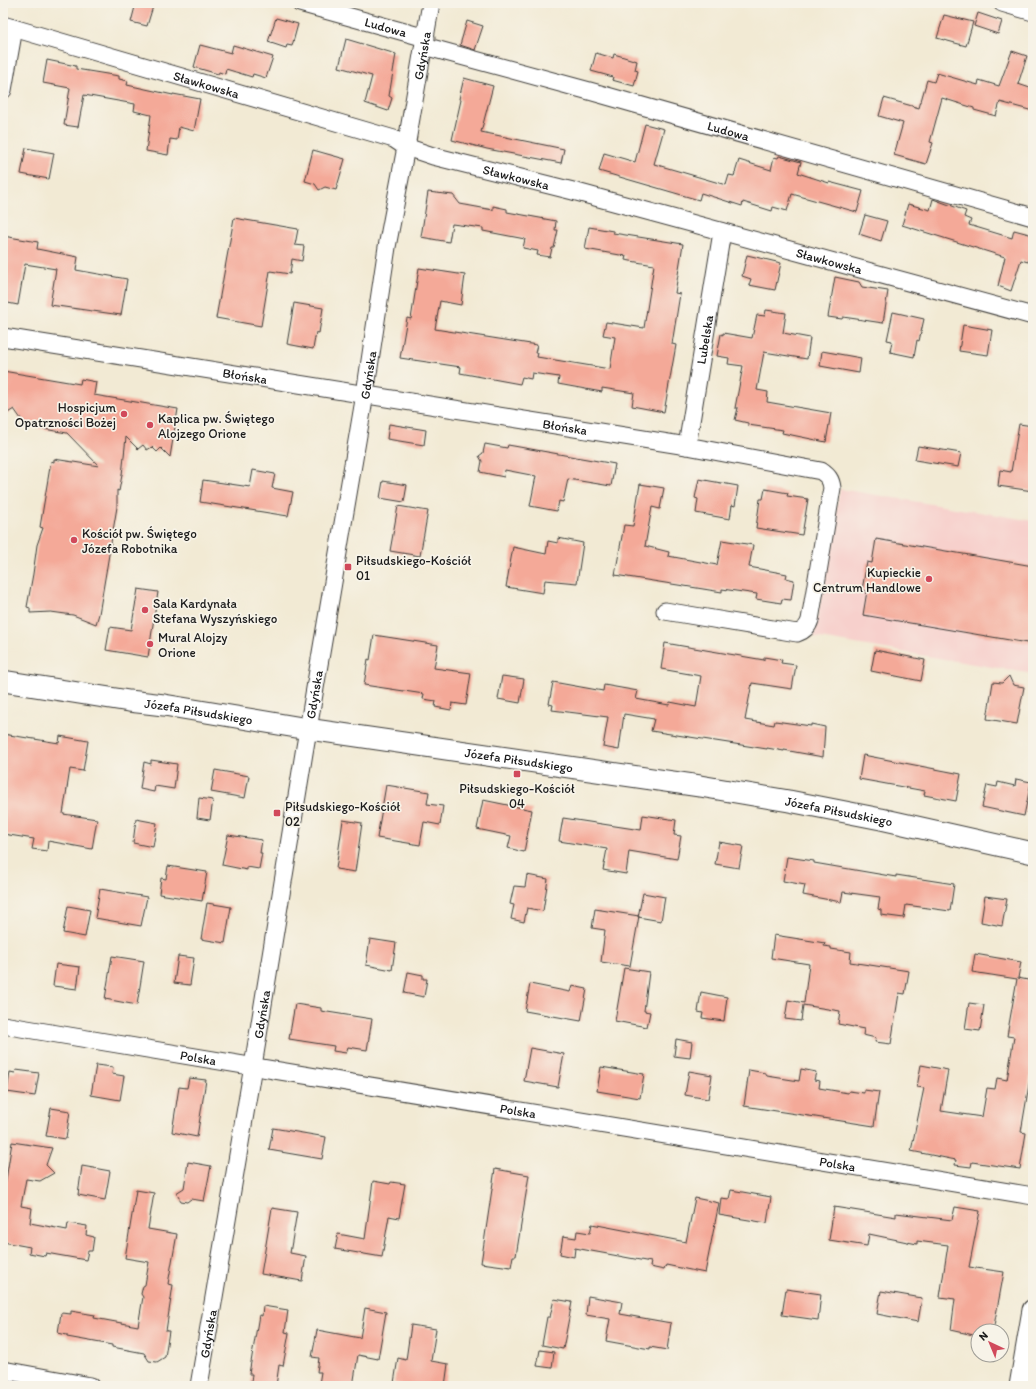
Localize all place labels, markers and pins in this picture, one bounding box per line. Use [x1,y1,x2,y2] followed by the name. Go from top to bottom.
[15,400,117,430] place label: Hospicjum Opatrzności Bożej
[119,409,129,419] marker: Hospicjum Opatrzności Bożej
[158,411,275,441] place label: Kaplica pw. Świętego Alojzego Orione
[145,420,155,430] marker: Kaplica pw. Świętego Alojzego Orione
[82,526,197,556] place label: Kościół pw. Świętego Józefa Robotnika
[69,535,79,545] marker: Kościół pw. Świętego Józefa Robotnika
[356,553,472,583] place label: Piłsudskiego-Kościół 01
[343,562,353,572] marker: Piłsudskiego-Kościół 01
[813,565,921,595] place label: Kupieckie Centrum Handlowe
[924,574,934,584] marker: Kupieckie Centrum Handlowe
[153,596,278,626] place label: Sala Kardynała Stefana Wyszyńskiego
[140,605,150,615] marker: Sala Kardynała Stefana Wyszyńskiego
[158,630,227,660] place label: Mural Alojzy Orione
[145,639,155,649] marker: Mural Alojzy Orione
[512,769,522,779] marker: Piłsudskiego-Kościół 04
[459,781,575,811] place label: Piłsudskiego-Kościół 04
[285,799,401,829] place label: Piłsudskiego-Kościół 02
[272,808,282,818] marker: Piłsudskiego-Kościół 02

